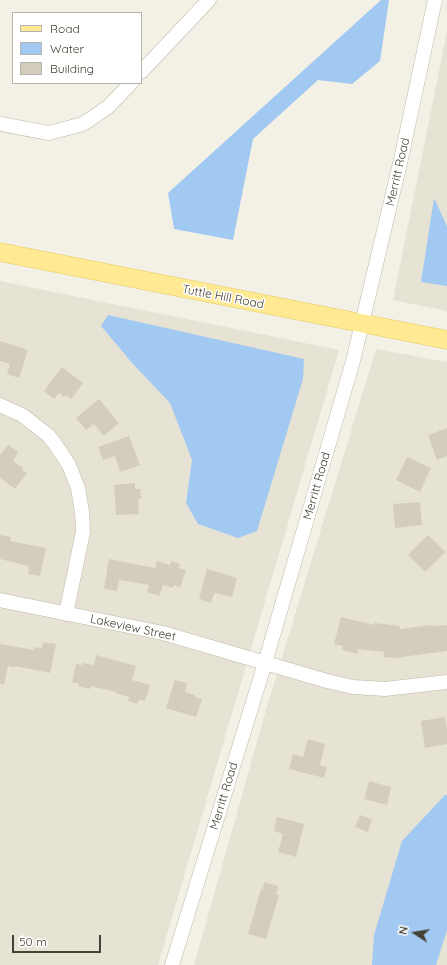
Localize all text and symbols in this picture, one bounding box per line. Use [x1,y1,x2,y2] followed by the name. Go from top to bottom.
[12,12,142,84] legend
[50,21,80,36] text: Road
[50,41,84,56] text: Water
[50,61,94,76] text: Building
[383,136,413,208] street label: Merritt Road
[181,282,265,312] street label: Tuttle Hill Road
[300,451,334,521] street label: Merritt Road
[89,612,177,644] street label: Lakeview Street
[207,761,241,831] street label: Merritt Road
[395,913,435,953] north arrow
[396,925,411,936] text: N
[14,927,103,953] scale bar
[19,934,47,949] text: 50 m

